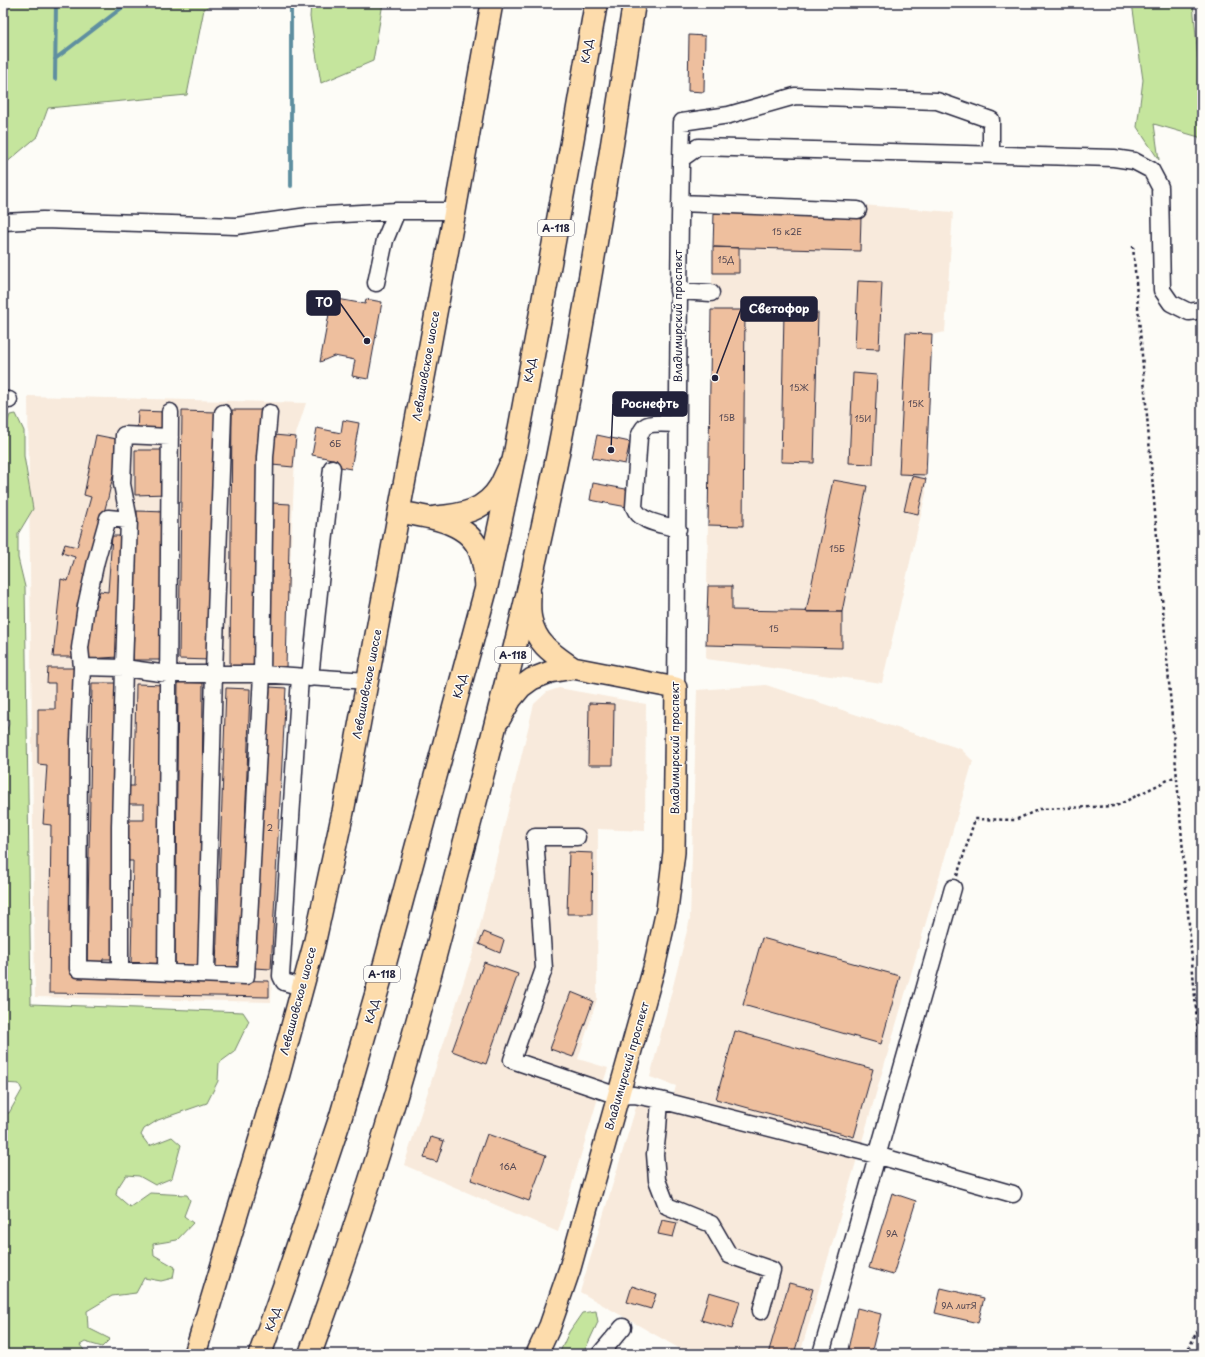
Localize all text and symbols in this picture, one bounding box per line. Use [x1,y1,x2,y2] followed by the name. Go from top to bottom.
[576,37,597,65] street label: КАД
[538,220,574,236] road number: А-118
[772,224,802,238] house number: 15 к2Е
[669,249,686,382] street label: Владимирский проспект
[718,252,734,266] house number: 15Д
[307,291,340,315] callout: ТО
[315,293,333,311] text: ТО
[741,297,817,321] callout: Светофор
[749,299,809,317] text: Светофор
[407,309,444,422] street label: Левашовское шоссе
[519,356,540,384] street label: КАД
[790,380,808,394] house number: 15Ж
[613,392,687,416] callout: Роснефть
[621,394,679,412] text: Роснефть
[908,396,924,410] house number: 15К
[719,410,735,424] house number: 15В
[855,411,871,425] house number: 15И
[329,436,341,450] house number: 6Б
[829,541,845,555] house number: 15Б
[769,621,779,635] house number: 15
[348,627,386,740] street label: Левашовское шоссе
[495,647,531,663] road number: А-118
[448,671,471,700] street label: КАД
[666,681,683,814] street label: Владимирский проспект
[267,820,273,834] house number: 2
[275,945,320,1057] street label: Левашовское шоссе
[364,966,400,982] road number: А-118
[360,996,383,1025] street label: КАД
[600,999,653,1132] street label: Владимирский проспект
[499,1159,517,1173] house number: 16А
[886,1226,898,1240] house number: 9А
[941,1298,977,1312] house number: 9А литЯ
[260,1304,285,1334] street label: КАД

